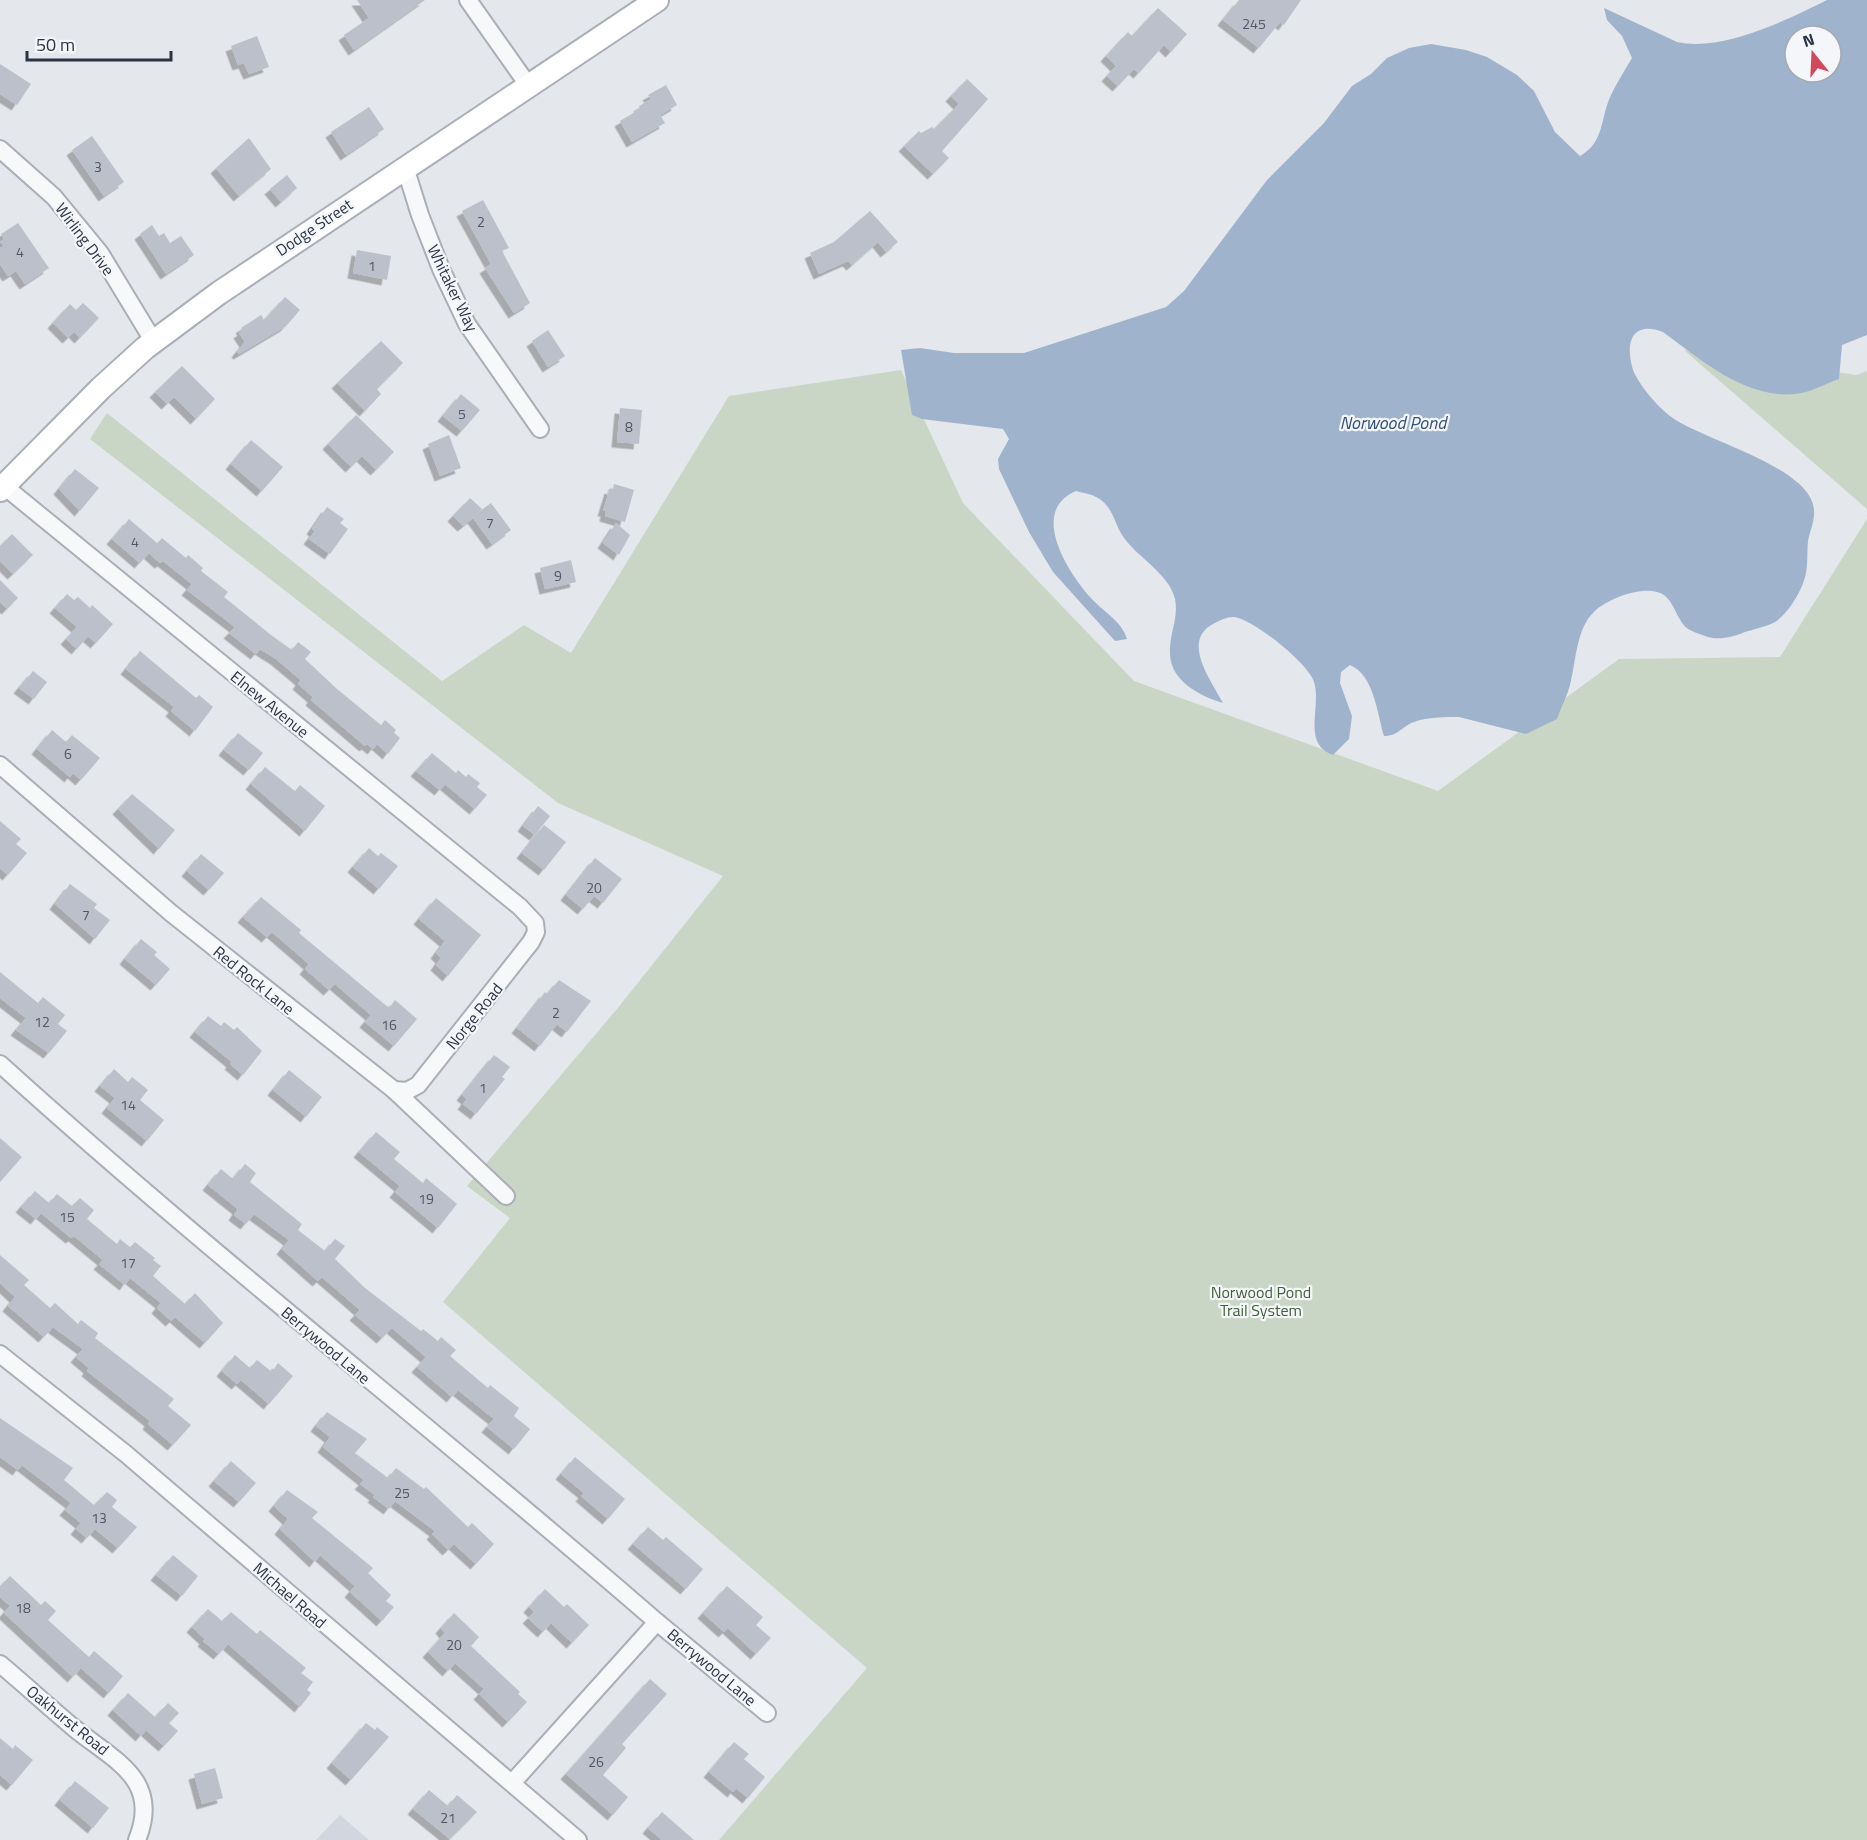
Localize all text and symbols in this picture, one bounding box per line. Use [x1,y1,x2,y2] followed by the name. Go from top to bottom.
[1242,13,1266,34] house number: 245
[27,24,171,62] scale bar
[1783,24,1843,84] north arrow
[1799,27,1817,53] text: N
[36,31,75,58] text: 50 m
[94,156,102,177] house number: 3
[271,192,358,262] street label: Dodge Street
[50,198,120,280] street label: Wirling Drive
[477,211,485,232] house number: 2
[422,240,485,336] street label: Whitaker Way
[16,241,24,262] house number: 4
[368,255,376,276] house number: 1
[458,403,466,424] house number: 5
[1340,409,1448,436] water label: Norwood Pond
[625,416,633,437] house number: 8
[486,512,494,533] house number: 7
[131,531,139,552] house number: 4
[554,565,562,586] house number: 9
[226,665,314,743] street label: Elnew Avenue
[64,743,72,764] house number: 6
[586,877,602,898] house number: 20
[82,904,90,925] house number: 7
[208,940,300,1020] street label: Red Rock Lane
[440,978,508,1054] street label: Norge Road
[552,1002,560,1023] house number: 2
[34,1011,50,1032] house number: 12
[381,1014,397,1035] house number: 16
[479,1077,487,1098] house number: 1
[120,1094,136,1115] house number: 14
[418,1188,434,1209] house number: 19
[59,1206,75,1227] house number: 15
[120,1252,136,1273] house number: 17
[1211,1280,1311,1322] park label: Norwood Pond Trail System
[276,1300,376,1390] street label: Berrywood Lane
[394,1482,410,1503] house number: 25
[91,1507,107,1528] house number: 13
[248,1556,332,1634] street label: Michael Road
[15,1597,31,1618] house number: 18
[662,1622,762,1712] street label: Berrywood Lane
[446,1634,462,1655] house number: 20
[22,1679,114,1761] street label: Oakhurst Road
[588,1751,604,1772] house number: 26
[440,1807,456,1828] house number: 21

